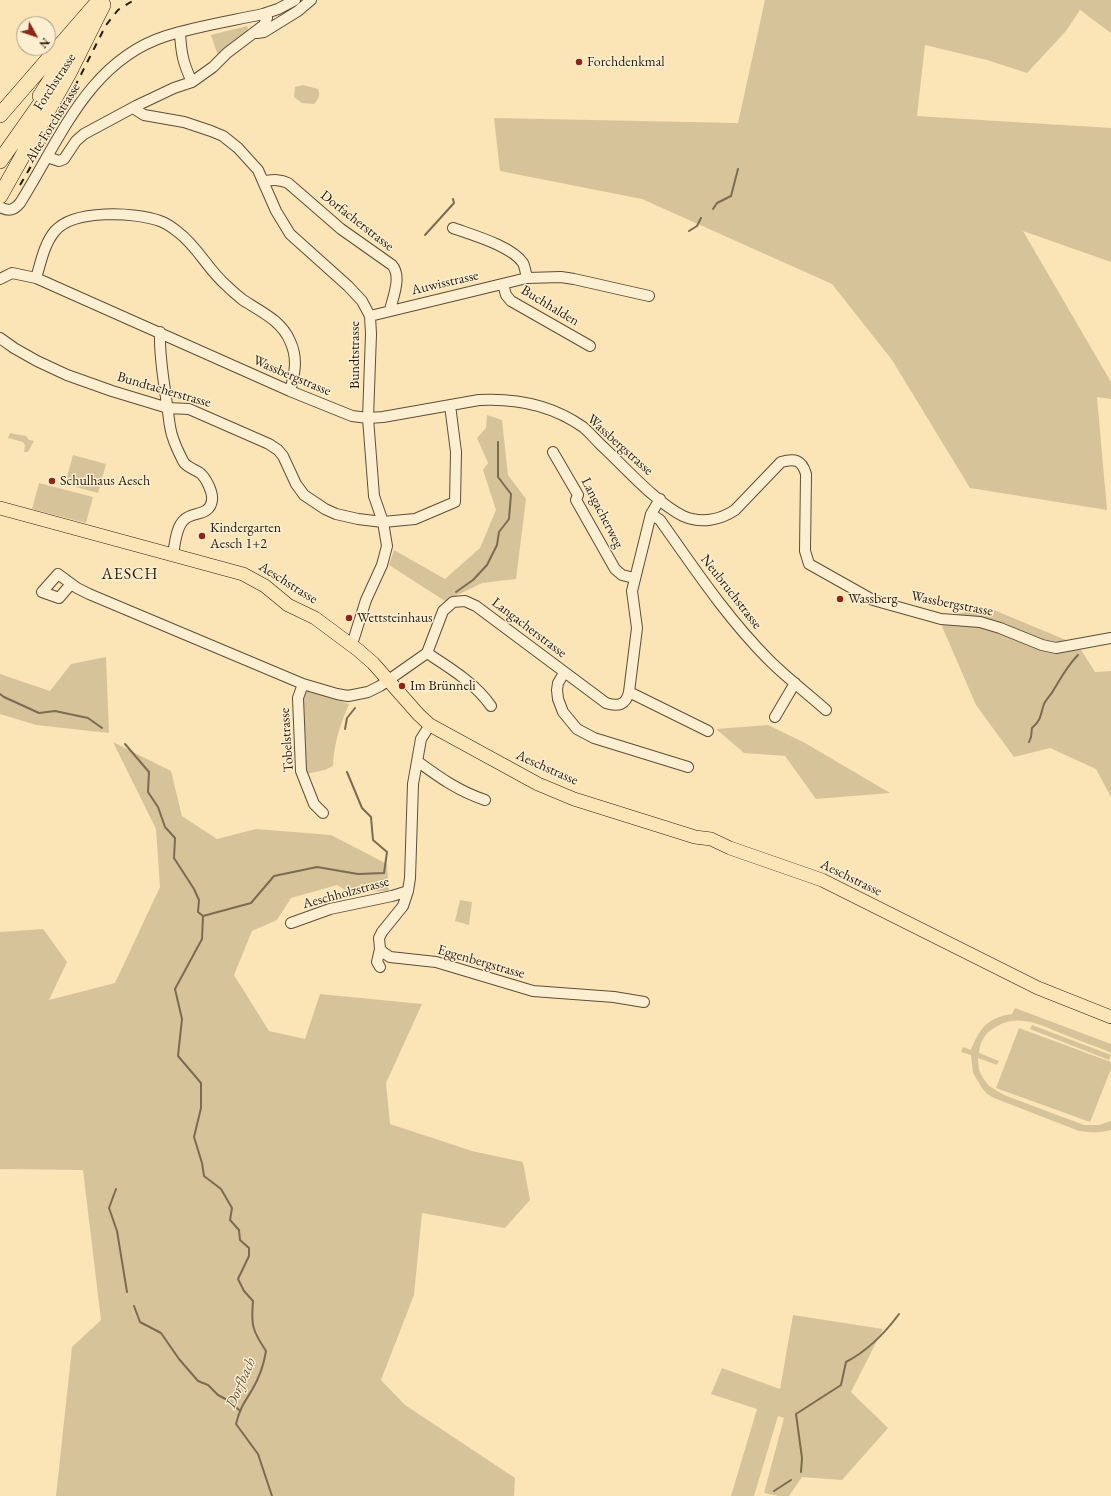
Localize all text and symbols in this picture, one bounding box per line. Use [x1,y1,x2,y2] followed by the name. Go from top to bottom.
[16,16,56,56] north arrow
[36,35,53,51] text: N
[30,50,80,114] street label: Forchstrasse
[587,54,665,70] place label: Forchdenkmal
[574,57,584,67] marker: Forchdenkmal
[22,80,84,166] street label: Alte Forchstrasse
[317,187,397,255] street label: Dorfacherstrasse
[410,267,480,299] street label: Auwisstrasse
[518,282,582,330] street label: Buchhalden
[347,321,363,389] street label: Bundtstrasse
[250,352,334,400] street label: Wassbergstrasse
[115,369,213,411] street label: Bundtacherstrasse
[583,411,657,479] street label: Wassbergstrasse
[60,473,150,489] place label: Schulhaus Aesch
[577,475,627,551] street label: Langacherweg
[47,476,57,486] marker: Schulhaus Aesch
[210,520,281,552] place label: Kindergarten Aesch 1+2
[197,531,207,541] marker: Kindergarten Aesch 1+2
[697,551,765,633] street label: Neubruchstrasse
[255,558,321,608] street label: Aeschstrasse
[102,565,158,585] district label: AESCH
[910,588,994,620] street label: Wassbergstrasse
[848,591,897,607] place label: Wassberg
[488,594,570,662] street label: Langacherstrasse
[835,594,845,604] marker: Wassberg
[357,610,433,626] place label: Wettsteinhaus
[344,613,354,623] marker: Wettsteinhaus
[410,678,476,694] place label: Im Brünneli
[397,681,407,691] marker: Im Brünneli
[276,707,298,773] street label: Tobelstrasse
[513,747,581,789] street label: Aeschstrasse
[818,856,884,900] street label: Aeschstrasse
[301,873,391,913] street label: Aeschholzstrasse
[435,942,527,982] street label: Eggenbergstrasse
[222,1355,260,1411] water label: Dorfbach

